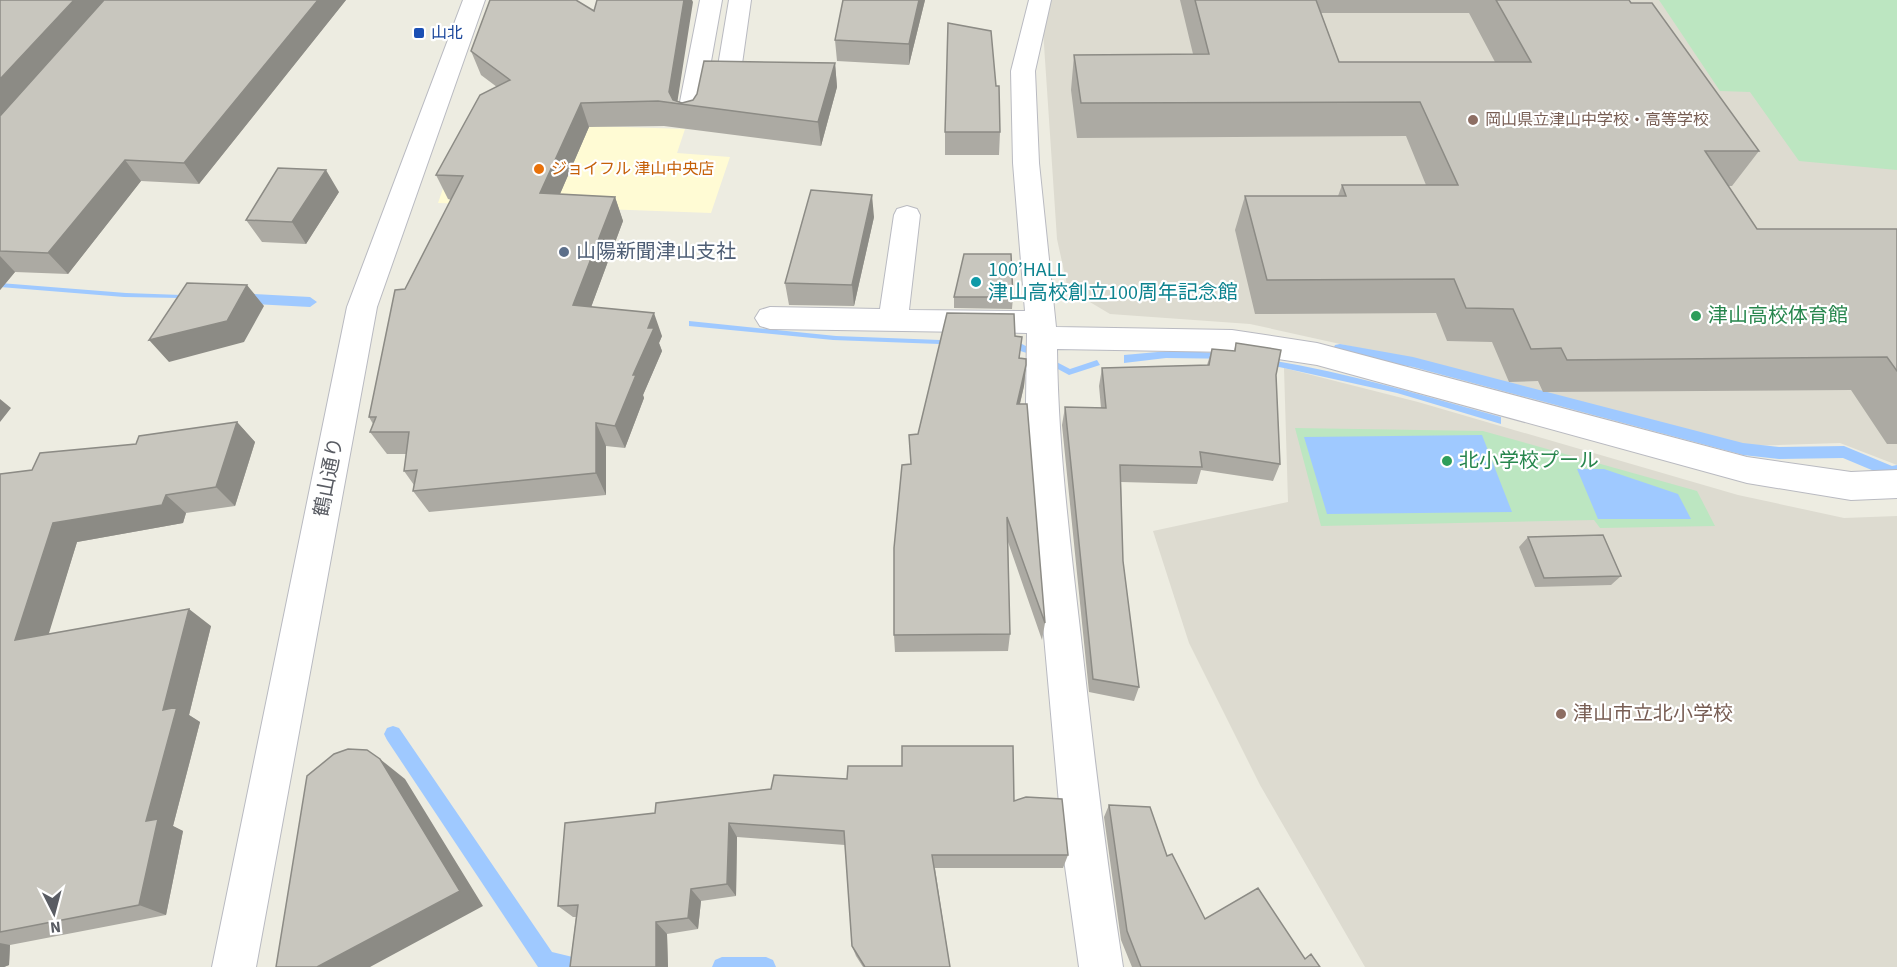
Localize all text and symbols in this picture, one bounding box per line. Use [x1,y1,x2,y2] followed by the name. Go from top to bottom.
[431,22,463,44] place label: 山北
[412,26,426,40] marker: 山北
[1485,109,1709,131] place label: 岡山県立津山中学校・高等学校
[1466,113,1480,127] marker: 岡山県立津山中学校・高等学校
[551,158,714,180] place label: ジョイフル 津山中央店
[532,162,546,176] marker: ジョイフル 津山中央店
[576,238,736,266] place label: 山陽新聞津山支社
[557,245,571,259] marker: 山陽新聞津山支社
[988,256,1238,307] place label: 100’HALL 津山高校創立100周年記念館
[969,275,983,289] marker: 100’HALL 津山高校創立100周年記念館
[1708,302,1848,330] place label: 津山高校体育館
[1689,309,1703,323] marker: 津山高校体育館
[308,435,350,519] street label: 鶴山通り
[1459,447,1599,475] place label: 北小学校プール
[1440,454,1454,468] marker: 北小学校プール
[1573,700,1733,728] place label: 津山市立北小学校
[1554,707,1568,721] marker: 津山市立北小学校
[24,883,84,943] north arrow
[49,915,62,938] text: N

